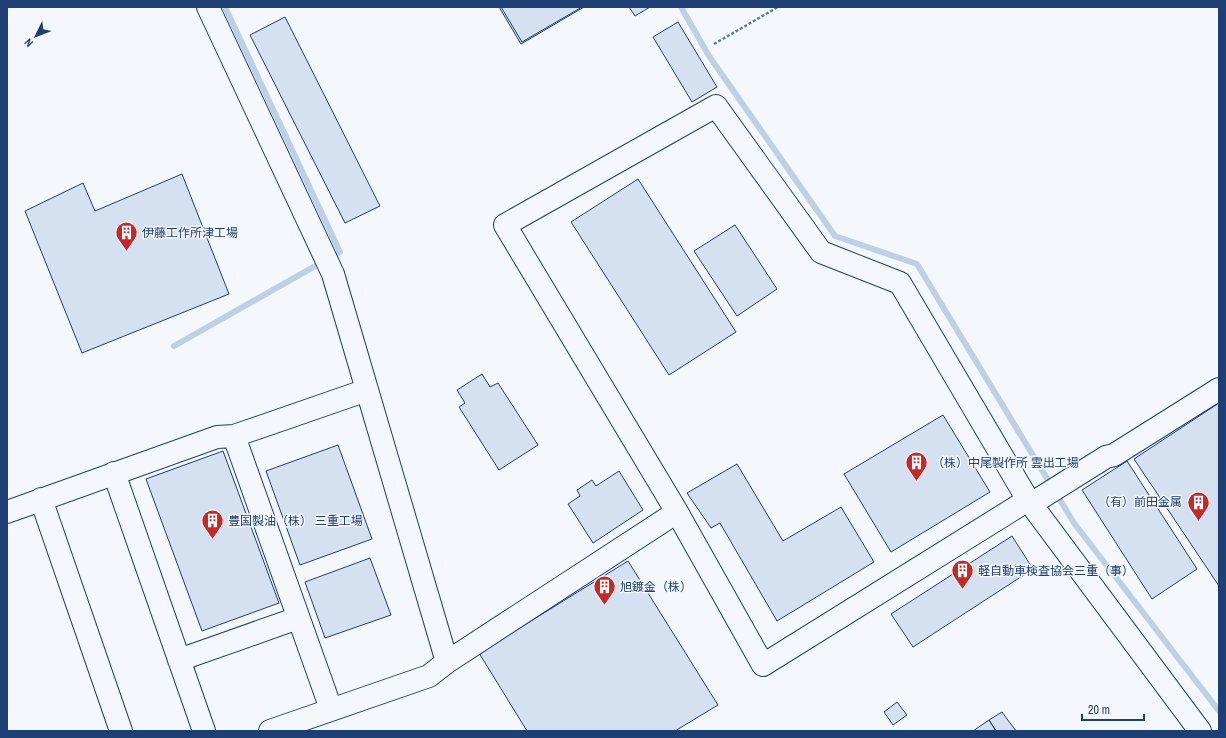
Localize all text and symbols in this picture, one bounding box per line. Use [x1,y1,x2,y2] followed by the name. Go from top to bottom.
[16,16,56,56] north arrow
[21,36,36,50] text: N
[114,220,140,253] building icon: 伊藤工作所津工場
[142,225,238,241] place label: 伊藤工作所津工場
[904,450,930,483] building icon: （株）中尾製作所 雲出工場
[932,455,1079,471] place label: （株）中尾製作所 雲出工場
[1185,489,1211,522] building icon: （有）前田金属
[1098,494,1182,510] place label: （有）前田金属
[200,508,226,541] building icon: 豊国製油（株） 三重工場
[228,513,363,529] place label: 豊国製油（株） 三重工場
[949,558,975,591] building icon: 軽自動車検査協会三重（事）
[978,563,1134,579] place label: 軽自動車検査協会三重（事）
[592,574,618,607] building icon: 旭鍍金（株）
[620,579,692,595] place label: 旭鍍金（株）
[1082,696,1144,722] scale bar
[1088,702,1110,718] text: 20 m

